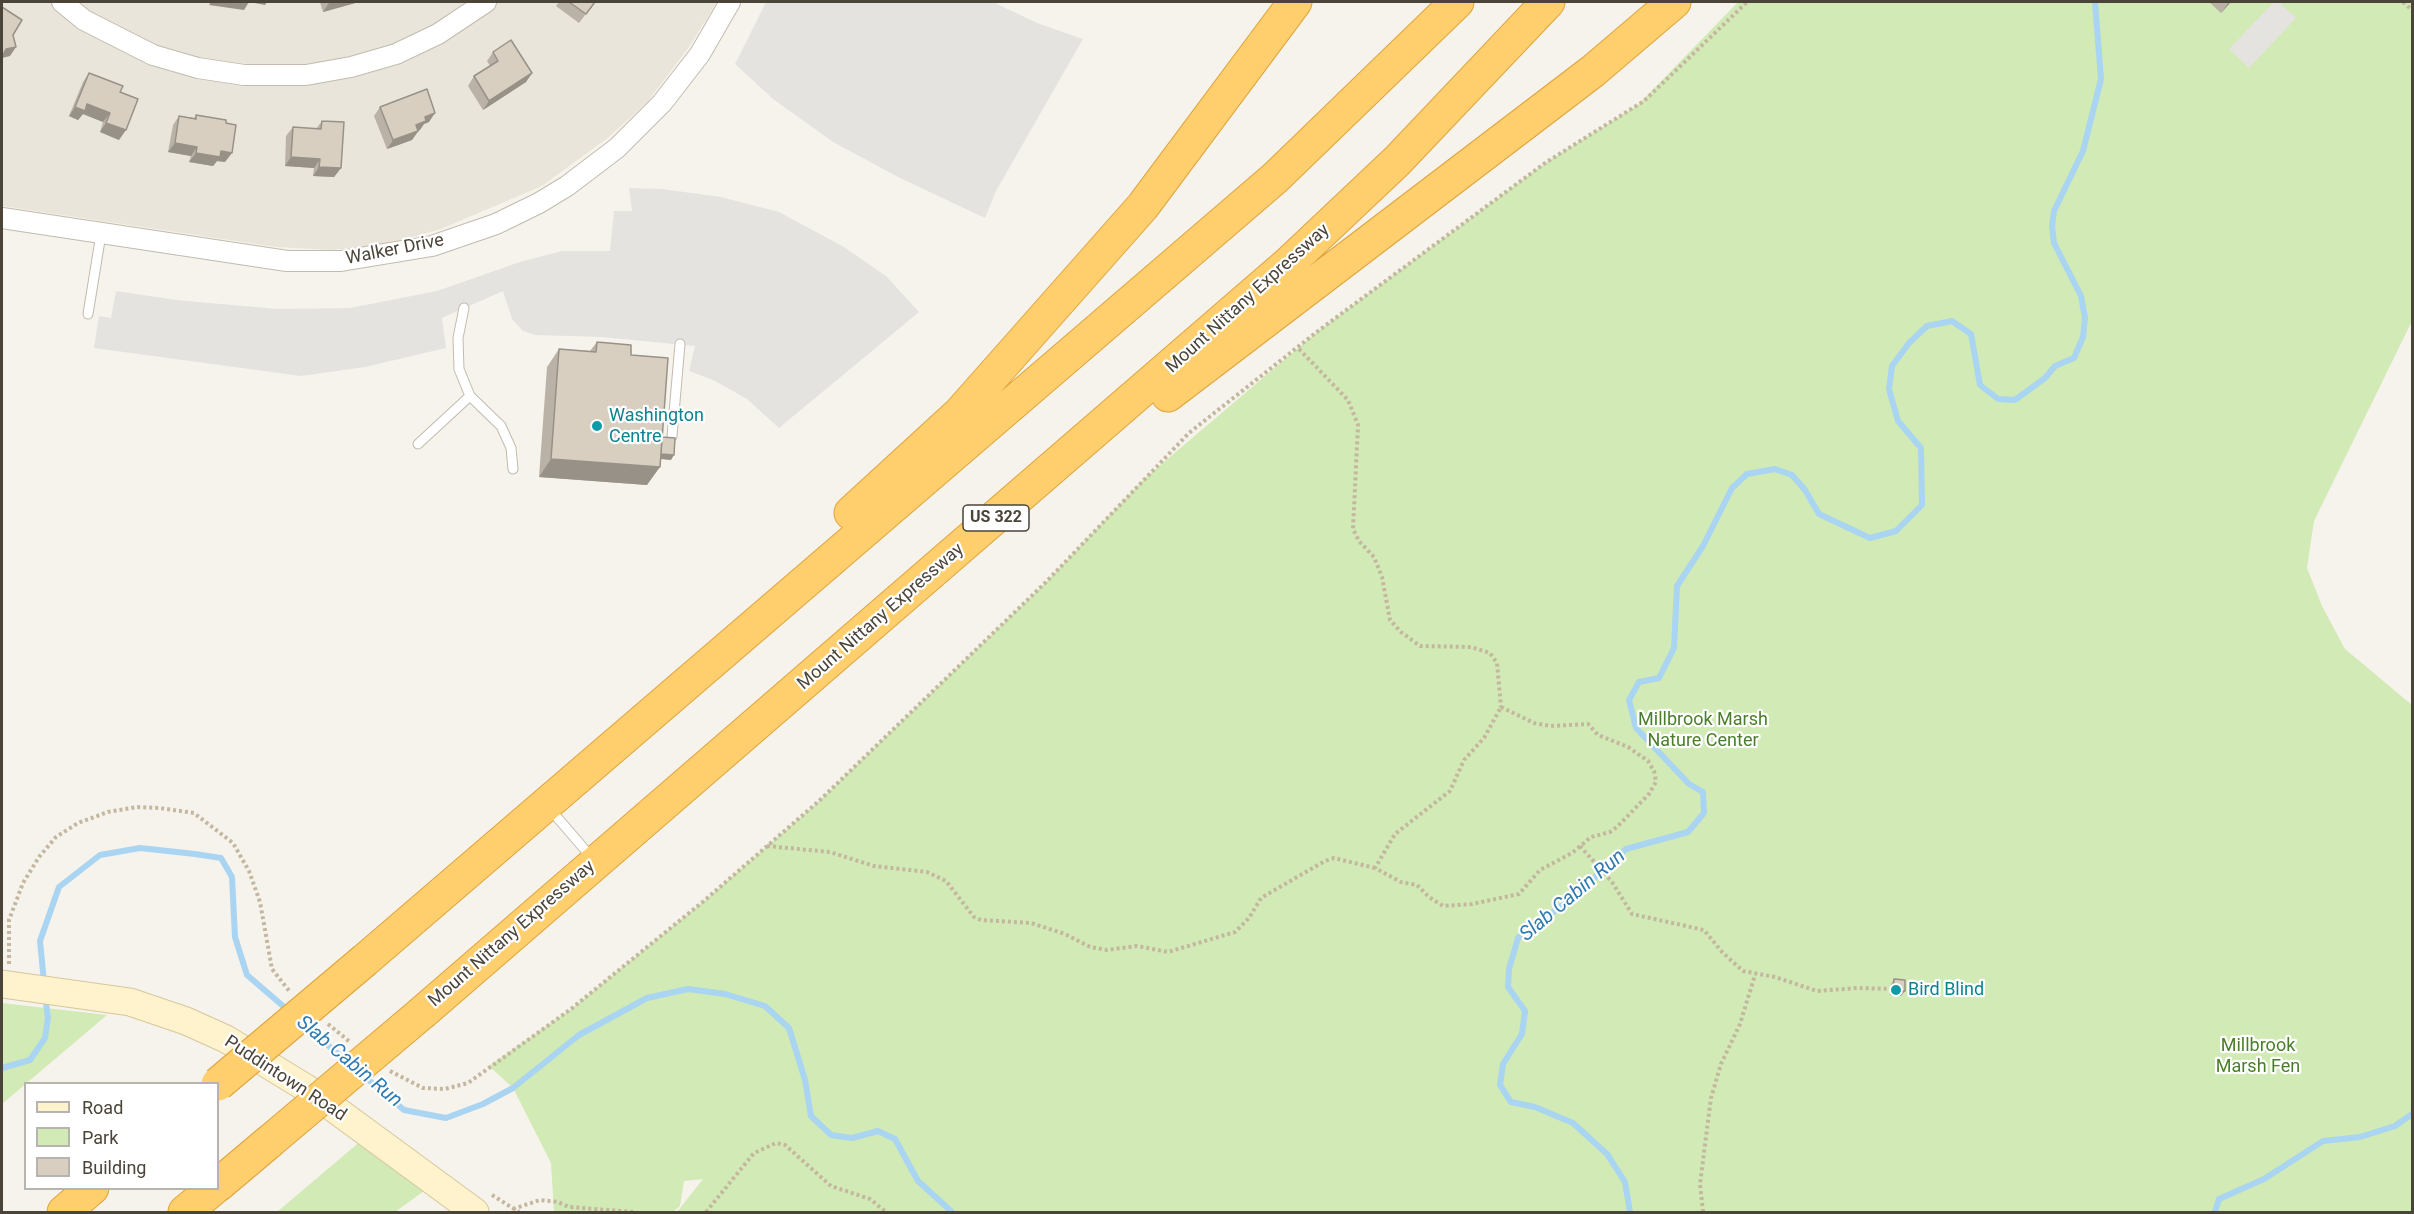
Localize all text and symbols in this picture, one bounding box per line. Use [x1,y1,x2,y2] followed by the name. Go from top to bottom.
[1162,220,1334,378] street label: Mount Nittany Expressway
[344,230,446,270] street label: Walker Drive
[609,405,704,448] place label: Washington Centre
[590,419,604,433] marker: Washington Centre
[963,505,1029,531] road number: US 322
[794,539,968,695] street label: Mount Nittany Expressway
[1638,709,1768,752] park label: Millbrook Marsh Nature Center
[1515,845,1631,947] water label: Slab Cabin Run
[425,856,599,1012] street label: Mount Nittany Expressway
[1908,979,1984,1001] place label: Bird Blind
[1889,983,1903,997] marker: Bird Blind
[291,1011,407,1113] water label: Slab Cabin Run
[220,1032,350,1126] street label: Puddintown Road
[2216,1035,2300,1078] park label: Millbrook Marsh Fen
[24,1082,219,1190] legend
[82,1097,123,1118] text: Road
[82,1127,118,1148] text: Park
[82,1157,146,1178] text: Building

